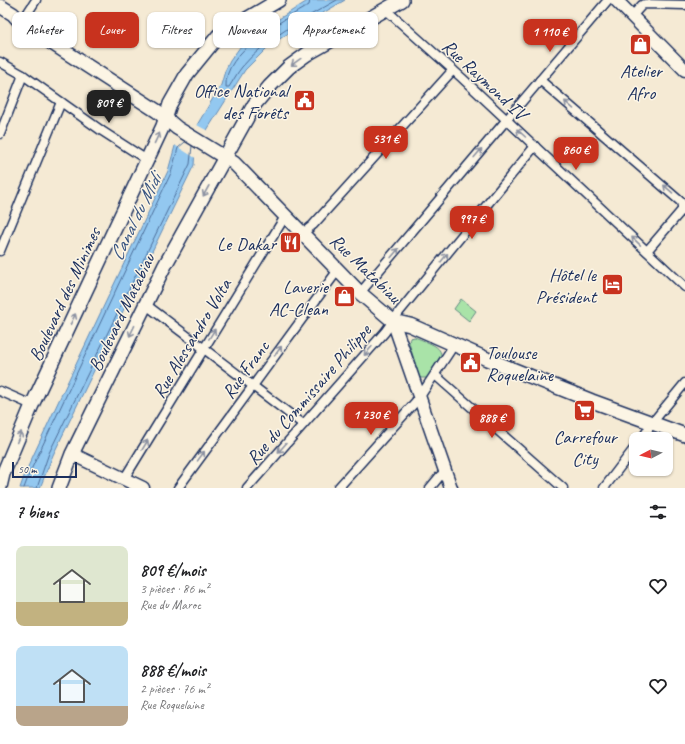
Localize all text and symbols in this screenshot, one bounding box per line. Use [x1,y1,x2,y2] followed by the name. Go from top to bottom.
[12,12,77,48] chip: Acheter
[85,12,139,48] chip: Louer
[147,12,205,48] chip: Filtres
[213,12,280,48] chip: Nouveau
[288,12,378,48] chip: Appartement
[513,19,587,53] pin: 1 110 €
[532,24,568,40] text: 1 110 €
[628,32,654,58] shop icon: Atelier Afro
[437,34,535,128] street label: Rue Raymond IV
[290,58,301,66] one-way arrow
[620,59,664,105] place label: Atelier Afro
[194,79,292,125] place label: Office National des Forêts
[291,88,317,114] public building icon: Office National des Forêts
[81,90,137,124] pin: 809 €
[96,95,122,111] text: 809 €
[564,100,574,109] one-way arrow
[358,126,414,160] pin: 531 €
[515,129,526,138] one-way arrow
[373,131,399,147] text: 531 €
[154,132,162,144] one-way arrow
[548,137,604,171] pin: 860 €
[563,142,589,158] text: 860 €
[474,148,483,159] one-way arrow
[104,165,169,265] water label: Canal du Midi
[201,185,209,197] one-way arrow
[663,185,673,194] one-way arrow
[444,206,500,240] pin: 997 €
[459,211,485,227] text: 997 €
[23,222,107,365] street label: Boulevard des Minimes
[325,229,407,309] street label: Rue Matabiau
[278,230,304,256] restaurant icon: Le Dakar
[217,232,277,256] place label: Le Dakar
[631,236,641,246] one-way arrow
[390,248,399,258] one-way arrow
[83,249,161,375] street label: Boulevard Matabiau
[439,252,448,263] one-way arrow
[536,263,598,309] place label: Hôtel le Président
[599,272,625,298] hotel icon: Hôtel le Président
[147,273,238,403] street label: Rue Alessandro Volta
[269,275,330,321] place label: Laverie AC-Clean
[331,284,357,310] shop icon: Laverie AC-Clean
[70,313,77,325] one-way arrow
[241,318,378,470] street label: Rue du Commissaire Philippe
[128,325,135,337] one-way arrow
[209,328,217,340] one-way arrow
[217,335,276,403] street label: Rue Franc
[486,341,555,387] place label: Toulouse Roquelaine
[273,346,282,357] one-way arrow
[363,346,373,356] one-way arrow
[457,350,483,376] public building icon: Toulouse Roquelaine
[572,398,598,424] supermarket icon: Carrefour City
[334,402,408,436] pin: 1 230 €
[464,405,520,439] pin: 888 €
[353,407,389,423] text: 1 230 €
[479,410,505,426] text: 888 €
[553,425,619,471] place label: Carrefour City
[15,432,23,444] one-way arrow
[629,432,673,476] north arrow
[629,432,673,476] map controls
[141,439,149,451] one-way arrow
[278,443,287,453] one-way arrow
[197,451,205,462] one-way arrow
[12,460,77,479] scale bar
[18,462,37,476] text: 50 m
[647,501,669,523] icon: filters
[16,502,58,523] text: 7 biens
[140,560,206,581] text: 809 €/mois
[48,562,96,610] icon: home
[647,575,669,597] icon: heart
[140,581,209,597] text: 3 pièces · 86 m²
[140,597,201,613] text: Rue du Maroc
[140,660,206,681] text: 888 €/mois
[48,662,96,710] icon: home
[647,675,669,697] icon: heart
[140,681,209,697] text: 2 pièces · 76 m²
[140,697,204,713] text: Rue Roquelaine

